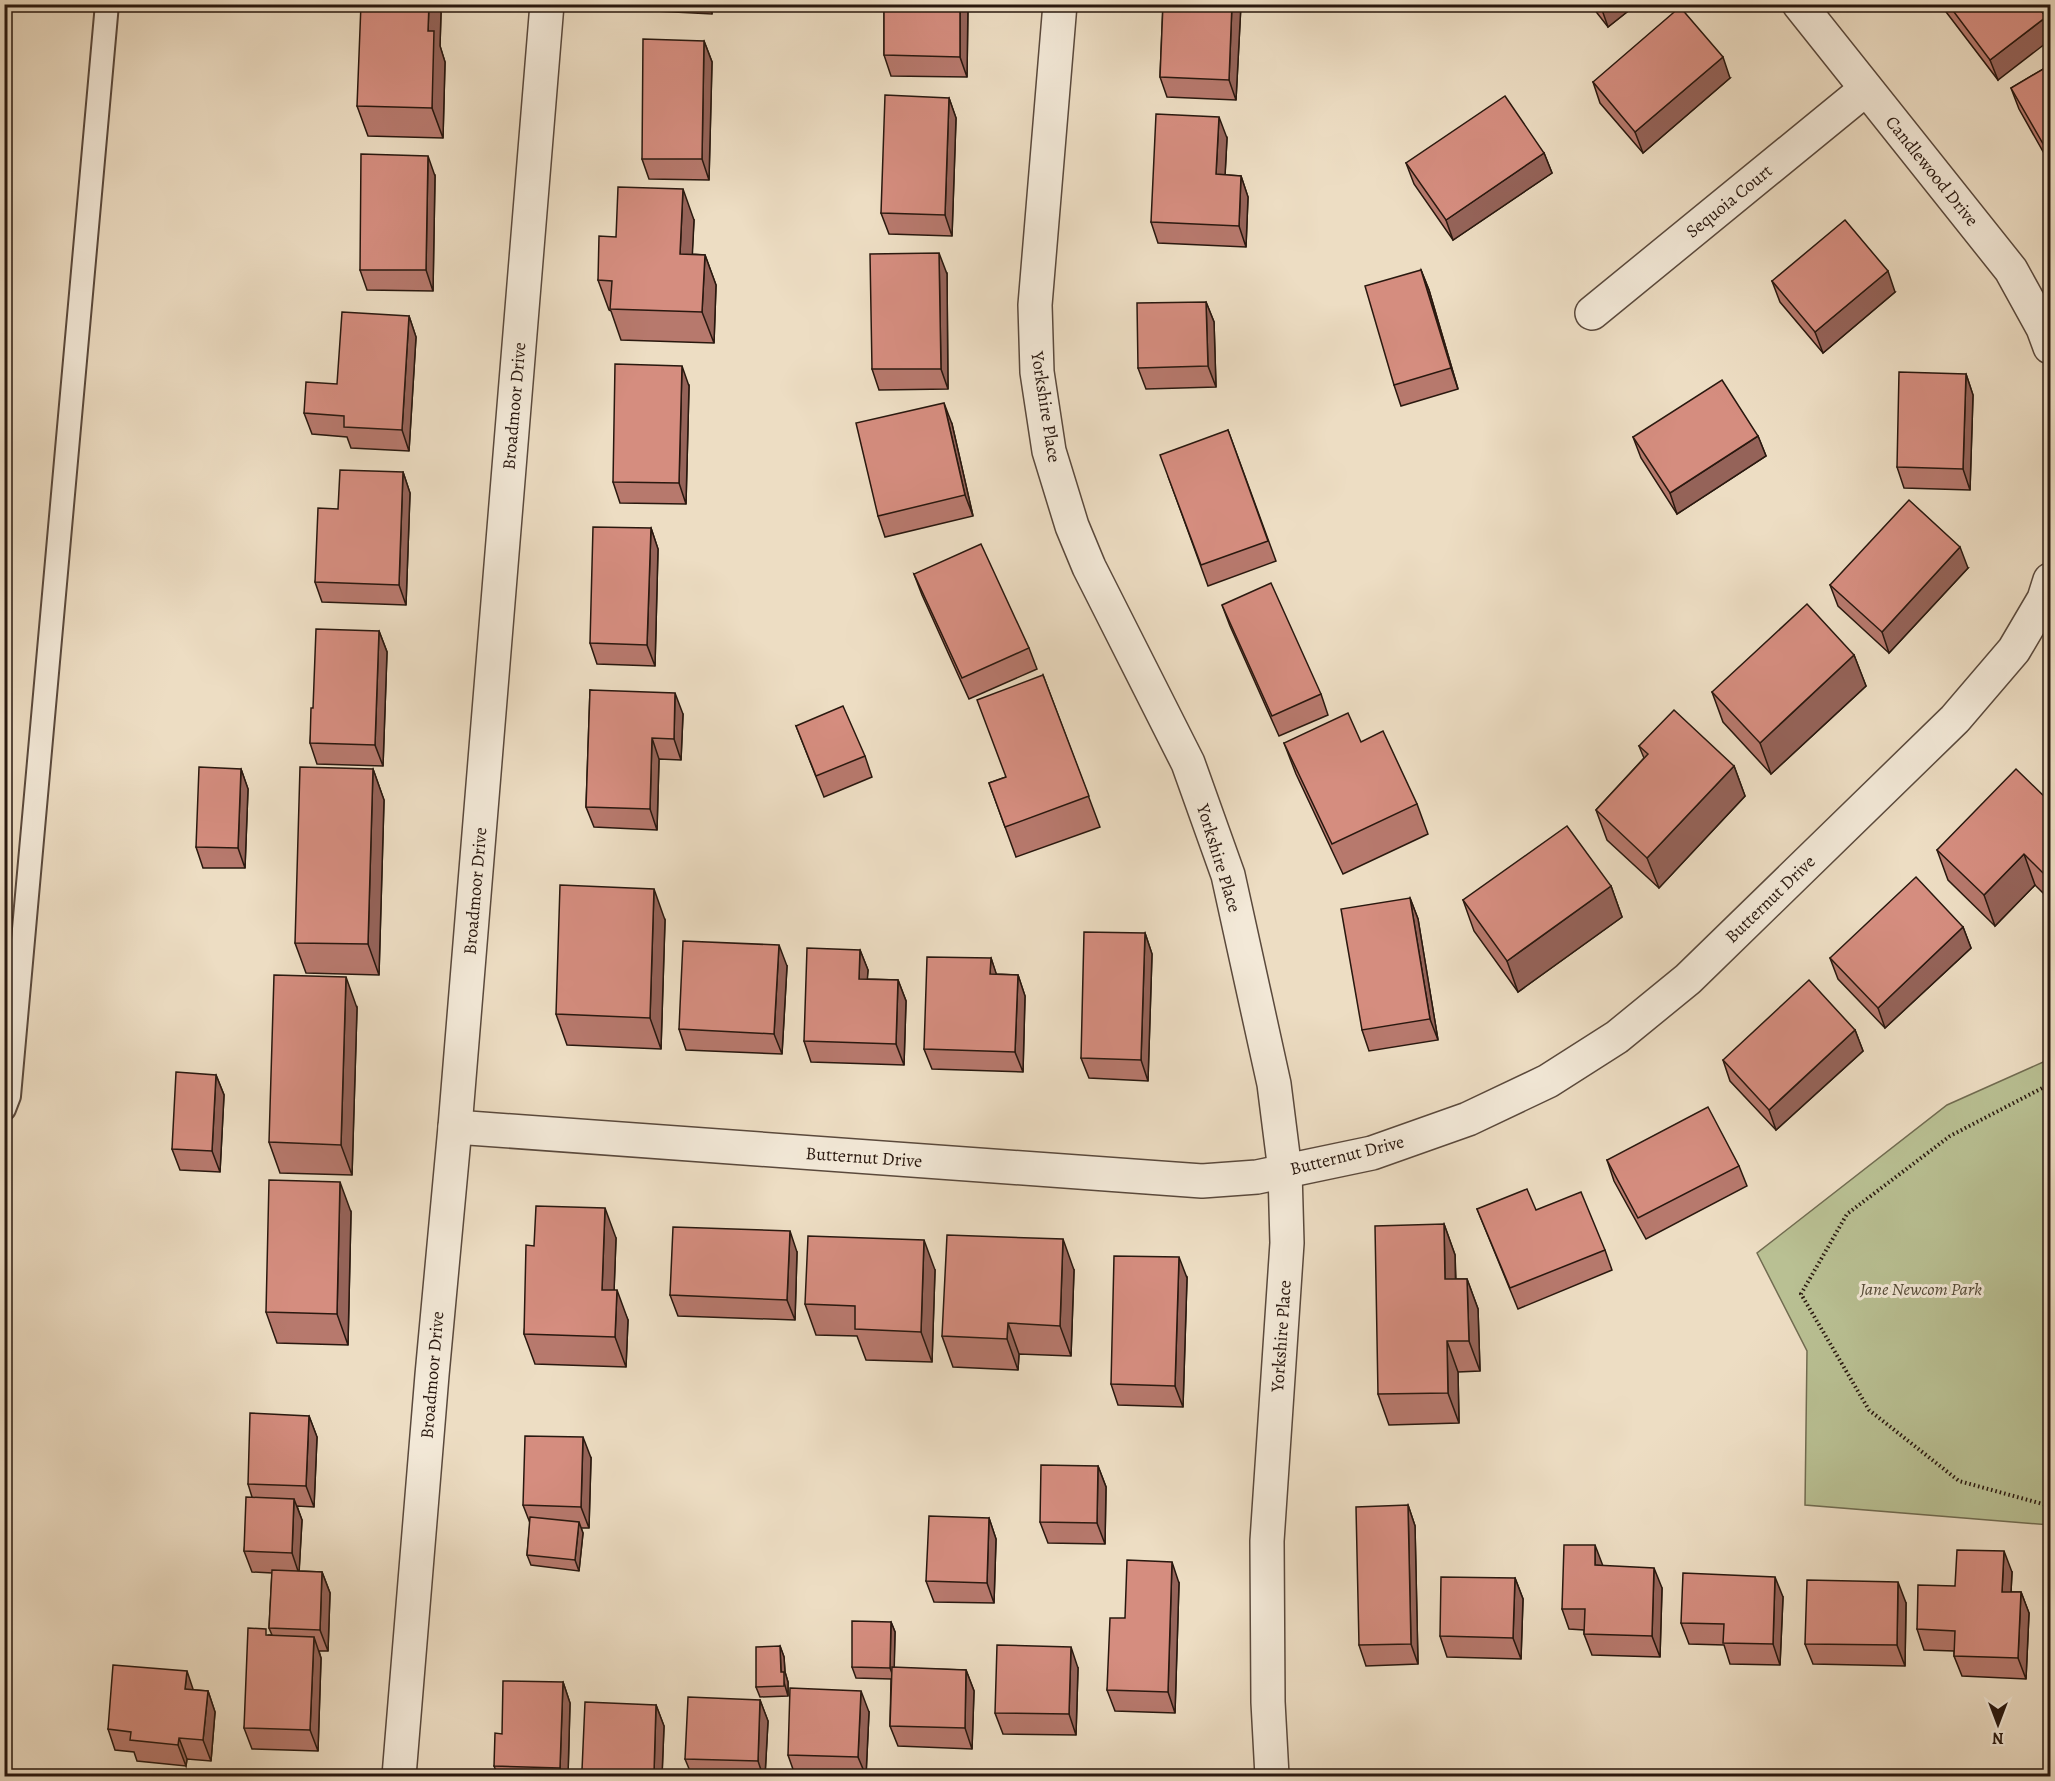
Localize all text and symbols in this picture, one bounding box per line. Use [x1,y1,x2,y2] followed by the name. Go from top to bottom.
[1880,111,1984,231] street label: Candlewood Drive
[1681,159,1777,243] street label: Sequoia Court
[496,341,532,471] street label: Broadmoor Drive
[1025,349,1067,464] street label: Yorkshire Place
[1191,800,1247,915] street label: Yorkshire Place
[457,826,493,956] street label: Broadmoor Drive
[1720,850,1820,948] street label: Butternut Drive
[1287,1129,1407,1181] street label: Butternut Drive
[805,1141,923,1173] street label: Butternut Drive
[1859,1277,1982,1301] park label: Jane Newcom Park
[1265,1279,1297,1394] street label: Yorkshire Place
[414,1310,450,1440] street label: Broadmoor Drive
[1968,1694,2028,1754] north arrow
[1992,1727,2004,1749] text: N

